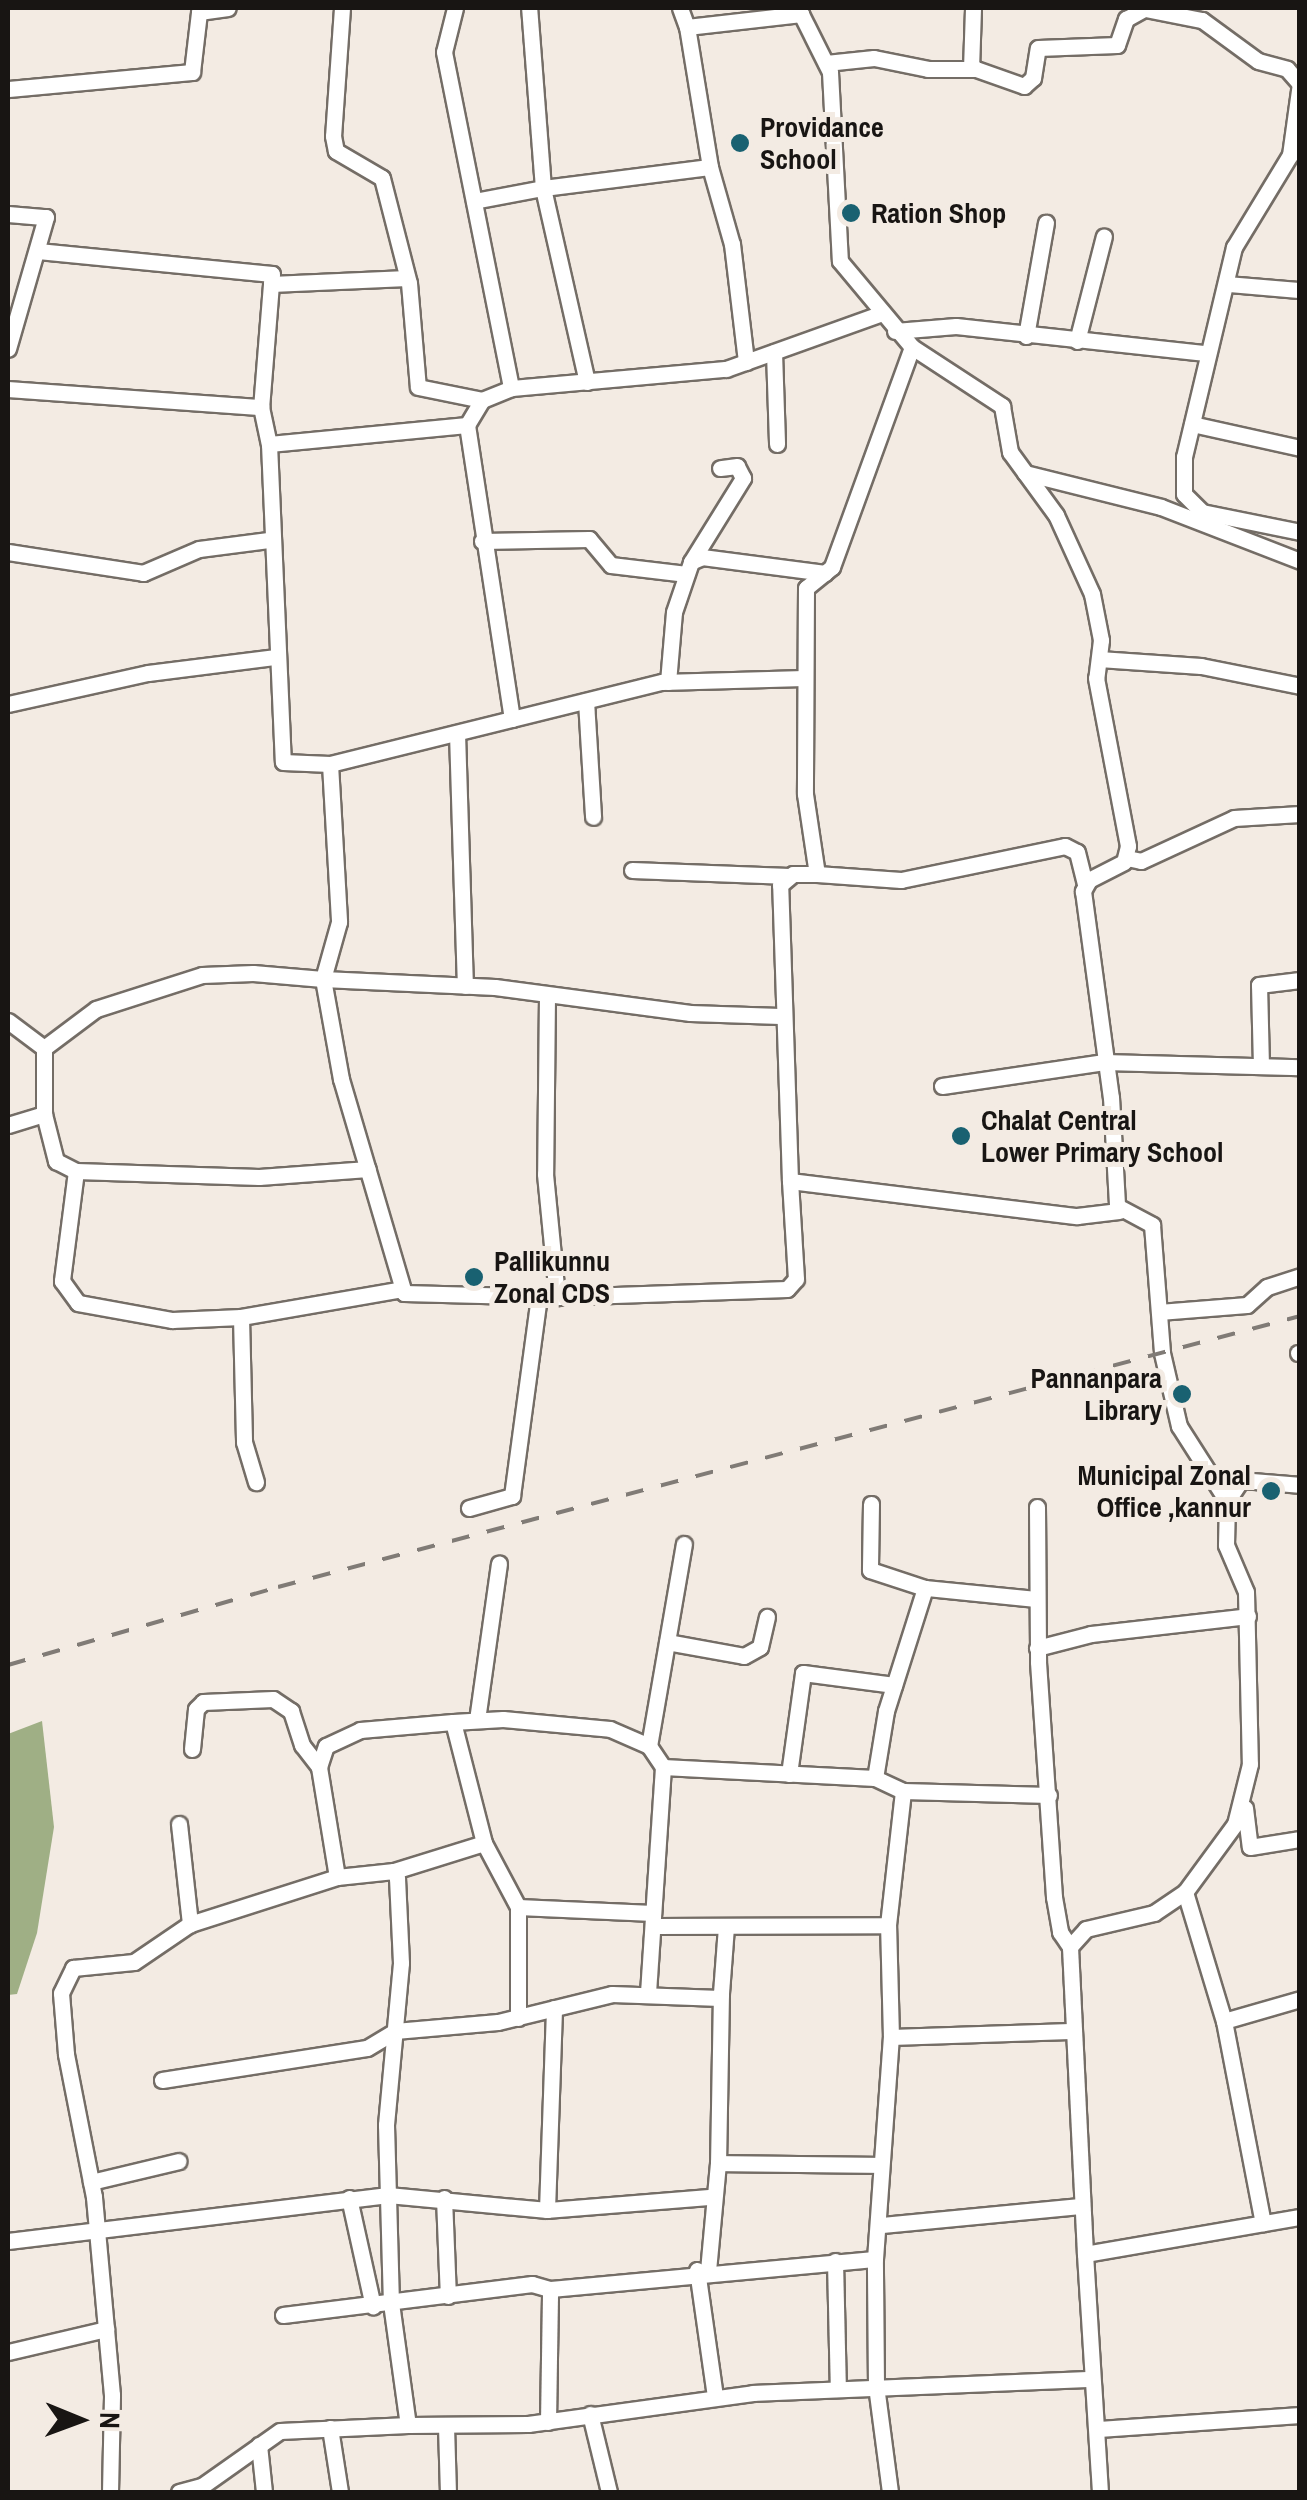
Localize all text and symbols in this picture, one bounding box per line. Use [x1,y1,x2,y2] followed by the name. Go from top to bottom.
[760,110,884,176] place label: Providance School
[729,132,751,154] marker: Providance School
[871,196,1006,230] place label: Ration Shop
[840,202,862,224] marker: Ration Shop
[981,1103,1223,1169] place label: Chalat Central Lower Primary School
[950,1125,972,1147] marker: Chalat Central Lower Primary School
[494,1244,610,1310] place label: Pallikunnu Zonal CDS
[463,1266,485,1288] marker: Pallikunnu Zonal CDS
[1031,1361,1162,1427] place label: Pannanpara Library
[1171,1383,1193,1405] marker: Pannanpara Library
[1077,1458,1251,1524] place label: Municipal Zonal Office ,kannur
[1260,1480,1282,1502] marker: Municipal Zonal Office ,kannur
[30,2370,130,2470] north arrow
[91,2412,129,2429] text: N

